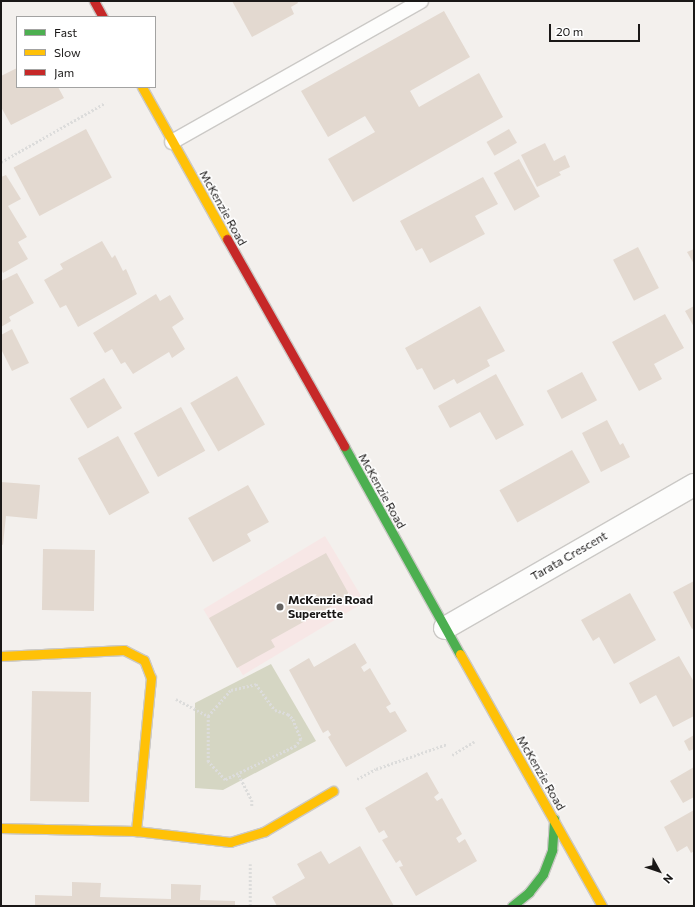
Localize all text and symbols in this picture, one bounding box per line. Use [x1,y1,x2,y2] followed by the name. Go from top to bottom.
[16,16,156,88] legend
[551,16,642,42] scale bar
[556,24,583,38] text: 20 m
[54,25,77,39] text: Fast
[54,45,81,59] text: Slow
[54,65,74,79] text: Jam
[196,168,250,248] street label: McKenzie Road
[355,451,409,531] street label: McKenzie Road
[528,528,610,584] street label: Tarata Crescent
[288,593,373,621] place label: McKenzie Road Superette
[275,602,285,612] marker: McKenzie Road Superette
[514,733,568,813] street label: McKenzie Road
[639,851,679,891] north arrow
[661,872,676,886] text: N

